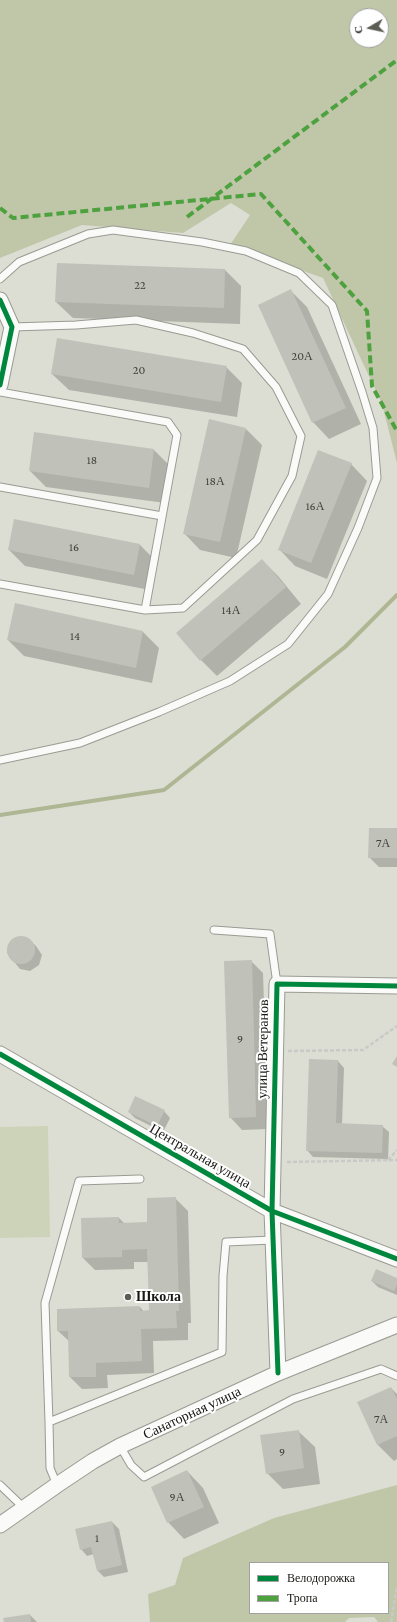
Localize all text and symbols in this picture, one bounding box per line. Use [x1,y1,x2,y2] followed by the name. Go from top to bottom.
[349,8,389,48] north arrow
[352,25,365,35] text: С
[134,278,146,292] house number: 22
[291,349,313,363] house number: 20А
[133,363,145,377] house number: 20
[87,453,97,467] house number: 18
[205,474,225,488] house number: 18А
[306,499,324,513] house number: 16А
[69,540,79,554] house number: 16
[222,603,240,617] house number: 14А
[70,629,80,643] house number: 14
[376,836,390,850] house number: 7А
[254,999,272,1099] street label: улица Ветеранов
[237,1032,243,1046] house number: 9
[146,1120,254,1192] street label: Центральная улица
[136,1289,181,1305] place label: Школа
[123,1292,133,1302] marker: Школа
[140,1383,244,1443] street label: Санаторная улица
[374,1412,388,1426] house number: 7А
[279,1445,285,1459] house number: 9
[170,1490,184,1504] house number: 9А
[95,1531,99,1545] house number: 1
[249,1562,389,1614] legend
[287,1571,355,1585] text: Велодорожка
[287,1591,318,1605] text: Тропа

